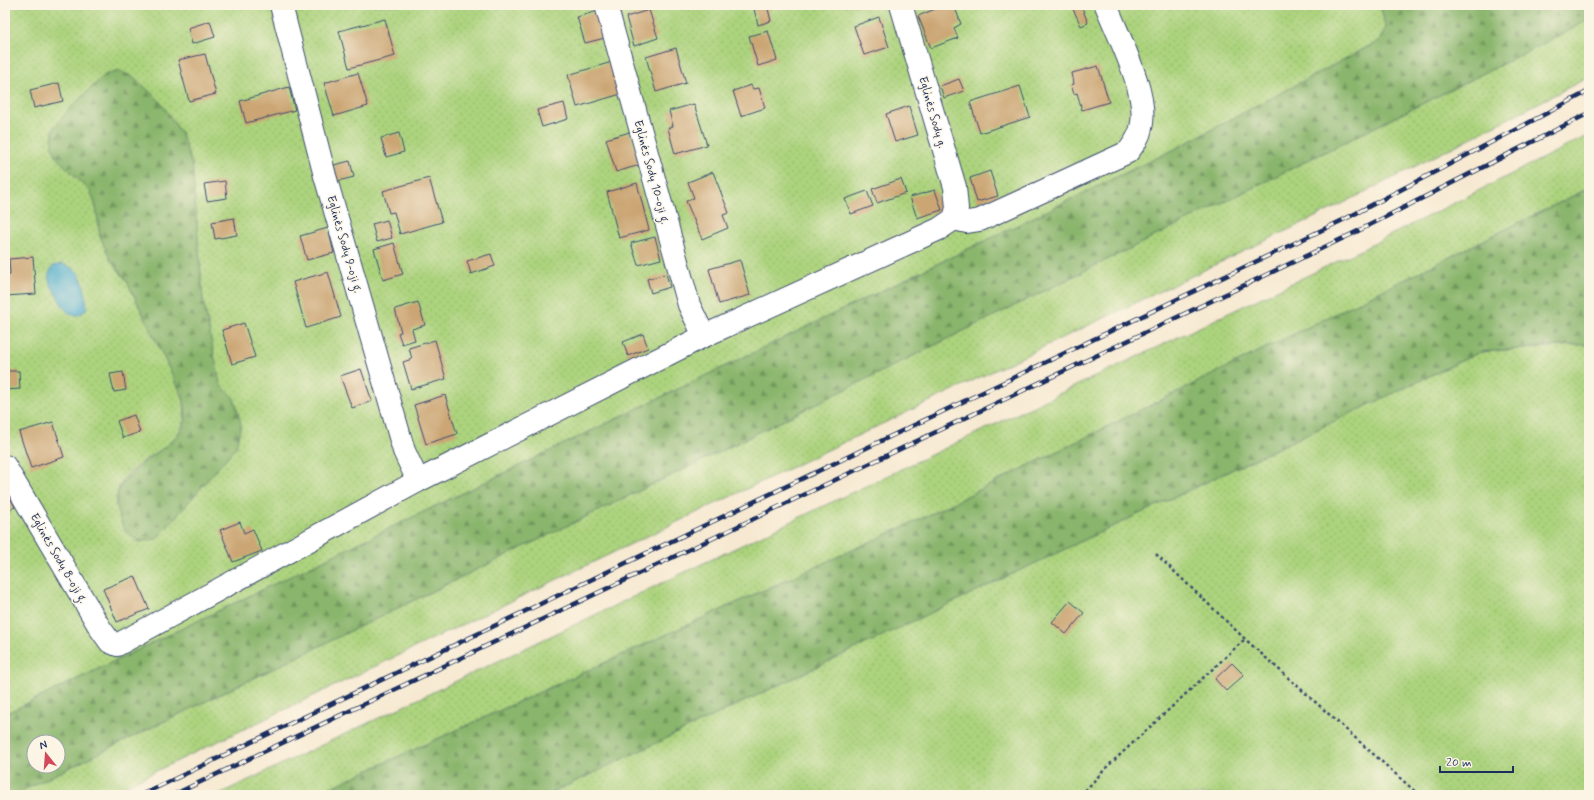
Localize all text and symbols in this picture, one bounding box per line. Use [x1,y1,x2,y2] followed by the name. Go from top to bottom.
[914,75,950,150] street label: Eglinės Sodų g.
[628,118,673,226] street label: Eglinės Sodų 10-oji g.
[322,194,366,295] street label: Eglinės Sodų 9-oji g.
[25,511,90,607] street label: Eglinės Sodų 8-oji g.
[26,734,66,774] north arrow
[38,738,49,753] text: N
[1440,748,1513,774] scale bar
[1446,755,1472,771] text: 20 m

